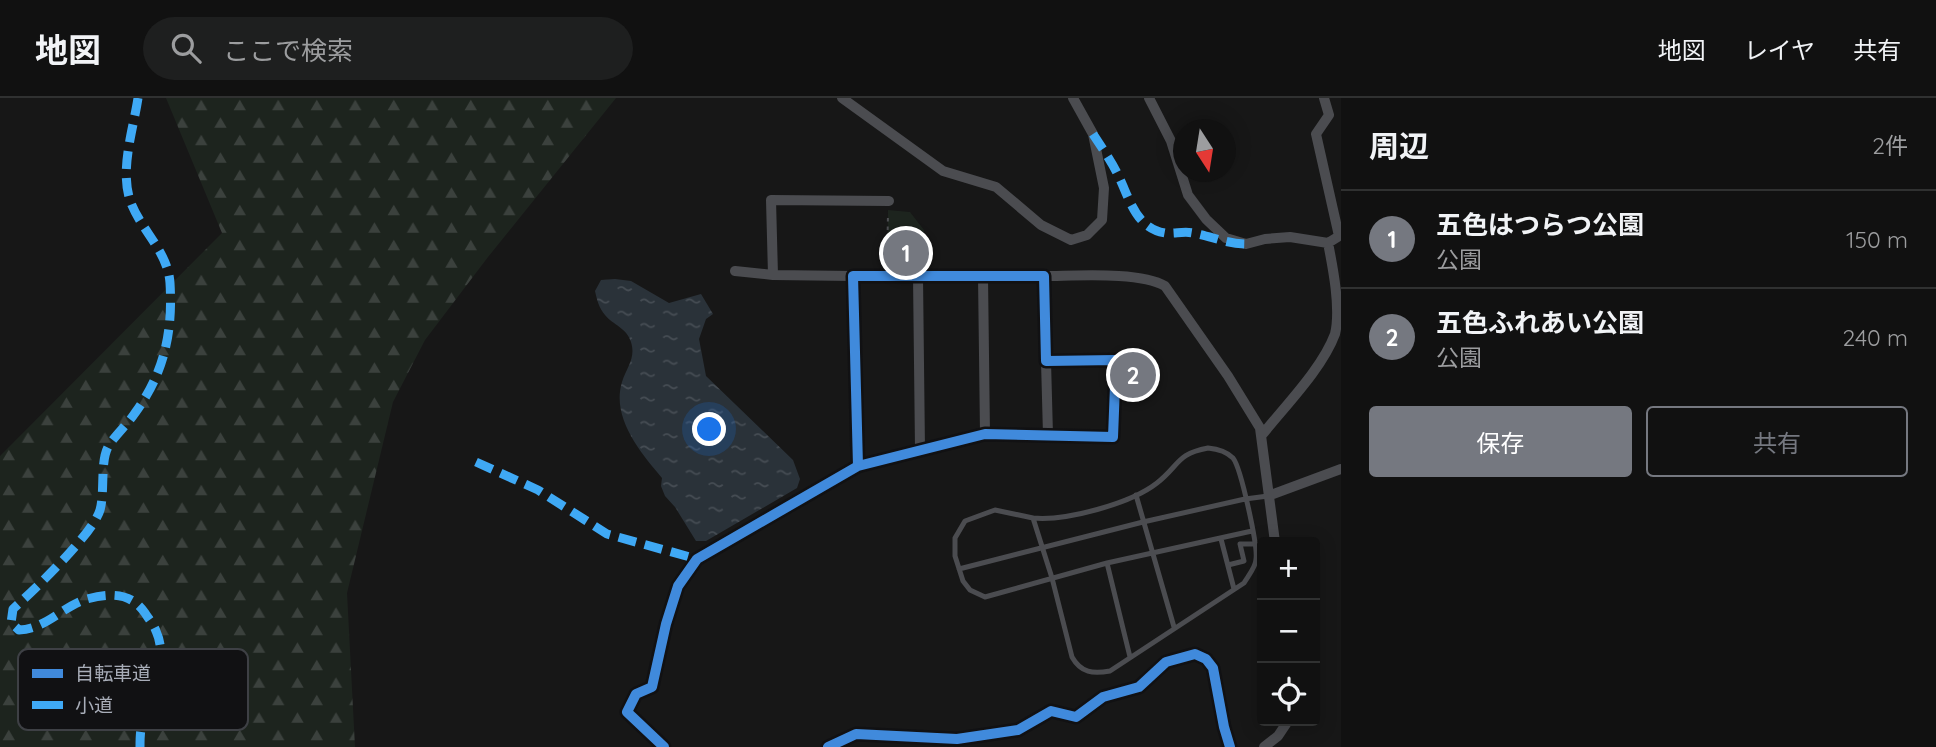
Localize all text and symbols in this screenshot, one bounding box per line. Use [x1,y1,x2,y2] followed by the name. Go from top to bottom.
[143,17,633,80] search box
[35,29,101,70] text: 地図
[167,29,205,67] icon: search
[223,34,353,67] text: ここで検索
[1658,35,1706,65] text: 地図
[1744,35,1815,65] text: レイヤ
[1853,35,1901,65] text: 共有
[1173,119,1236,182] north arrow
[1369,127,1429,165] text: 周辺
[1872,131,1908,160] text: 2件
[1436,208,1644,241] text: 五色はつらつ公園
[1388,225,1396,254] text: 1
[1846,225,1908,254] text: 150 m
[883,227,929,279] pin: 1
[1436,245,1482,274] text: 公園
[1436,306,1644,339] text: 五色ふれあい公園
[1385,323,1399,352] text: 2
[1843,323,1908,352] text: 240 m
[1436,343,1482,372] text: 公園
[1110,349,1156,401] pin: 2
[1369,406,1632,477] button: 保存
[1646,406,1908,477] button: 共有
[692,412,726,446] your location
[1257,537,1320,726] map controls
[1257,537,1320,600] button: +
[1257,600,1320,663] button: −
[18,649,248,730] legend
[75,661,151,685] text: 自転車道
[1257,663,1320,726] button: locate
[75,693,113,717] text: 小道

